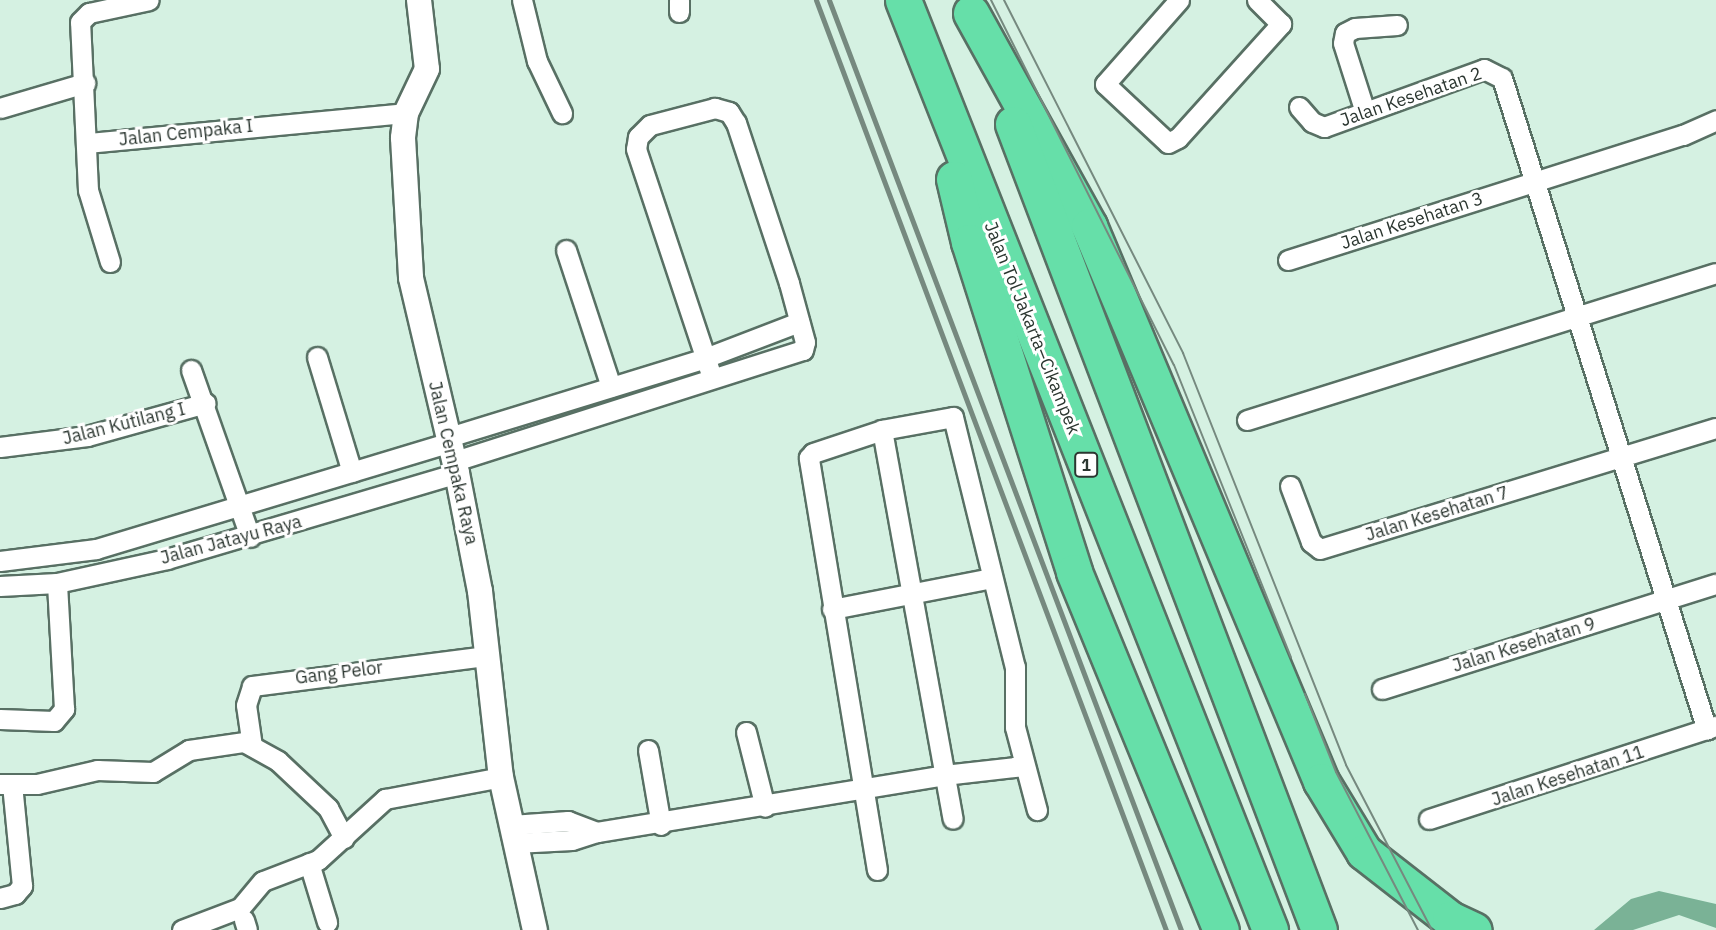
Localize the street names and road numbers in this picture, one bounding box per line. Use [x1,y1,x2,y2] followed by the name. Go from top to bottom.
[1337,63,1485,131] street label: Jalan Kesehatan 2
[118,115,254,151] street label: Jalan Cempaka I
[1338,188,1486,254] street label: Jalan Kesehatan 3
[979,218,1085,438] street label: Jalan Tol Jakarta–Cikampek
[424,379,482,547] street label: Jalan Cempaka Raya
[60,398,188,450] street label: Jalan Kutilang I
[1074,452,1098,478] road number: 1
[1363,482,1511,546] street label: Jalan Kesehatan 7
[158,511,304,569] street label: Jalan Jatayu Raya
[1450,613,1598,677] street label: Jalan Kesehatan 9
[294,657,384,689] street label: Gang Pelor
[1489,741,1647,811] street label: Jalan Kesehatan 11

